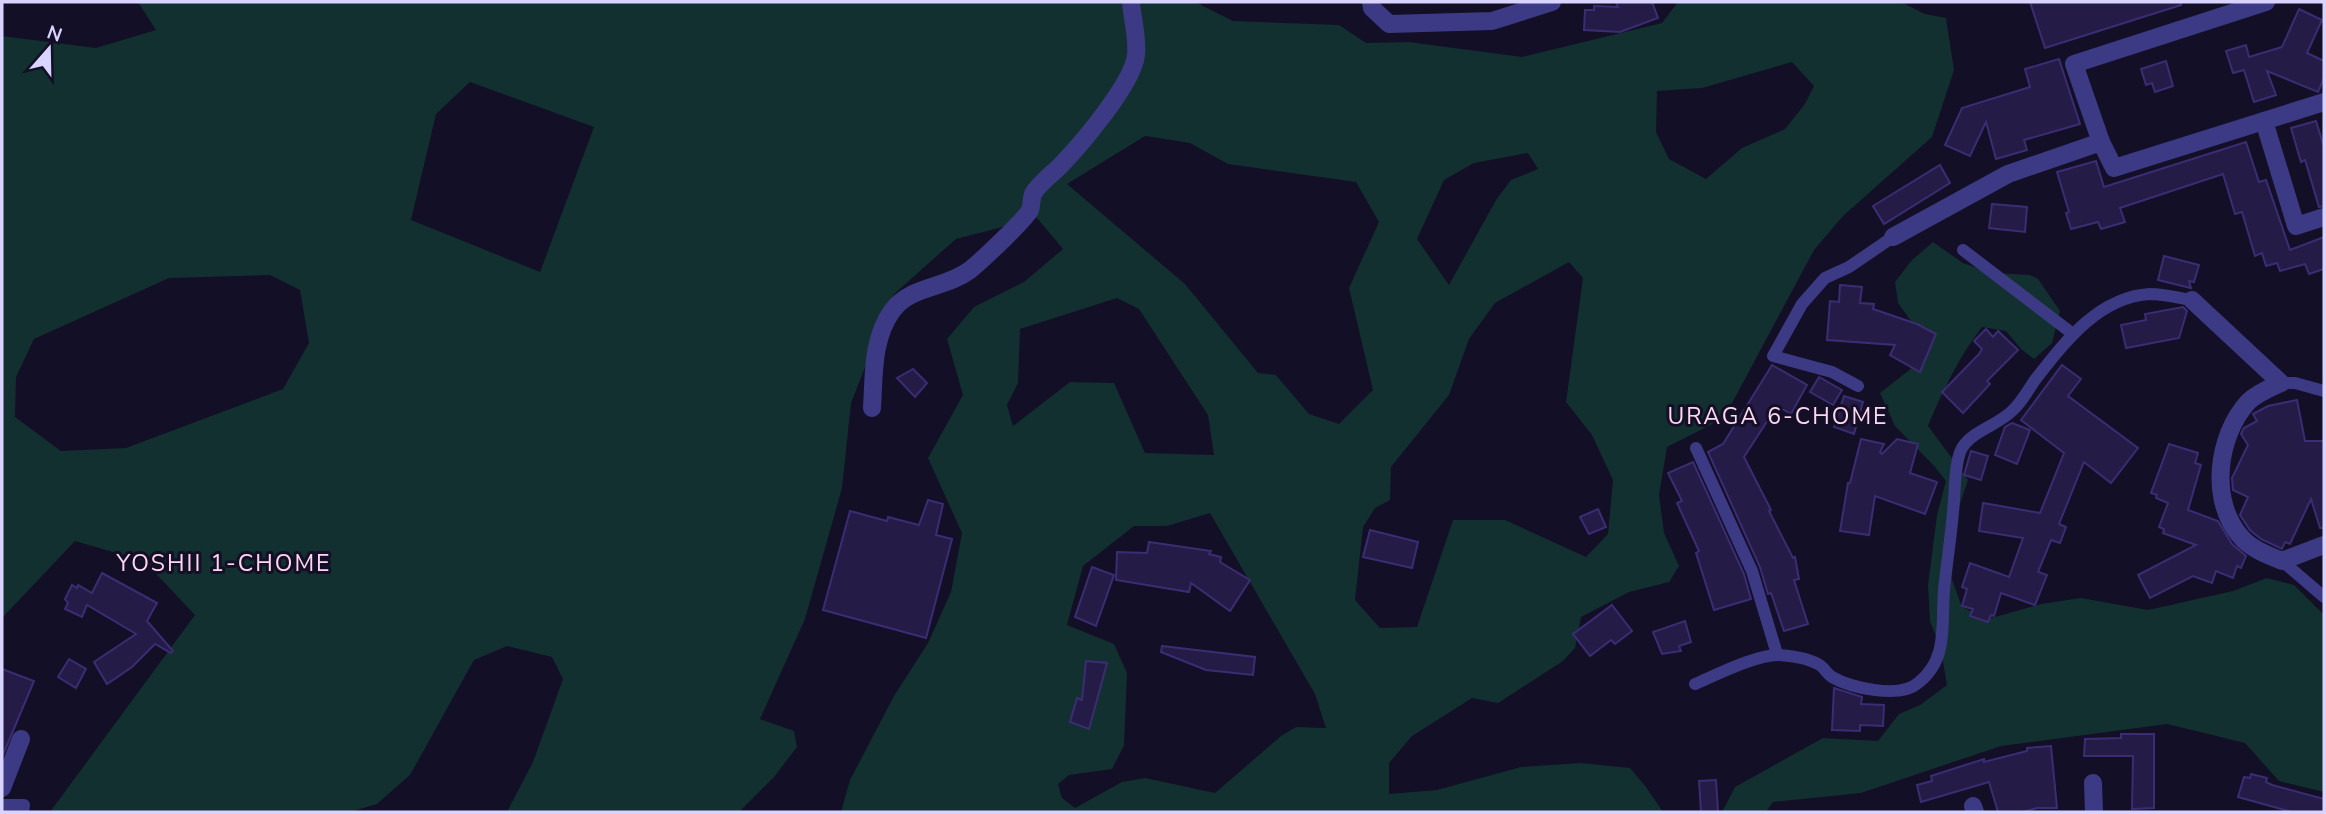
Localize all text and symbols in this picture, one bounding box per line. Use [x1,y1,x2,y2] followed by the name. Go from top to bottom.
[14,14,84,84] north arrow
[43,19,66,49] text: N
[1668,401,1888,432] district label: URAGA 6-CHOME
[116,548,331,579] district label: YOSHII 1-CHOME

